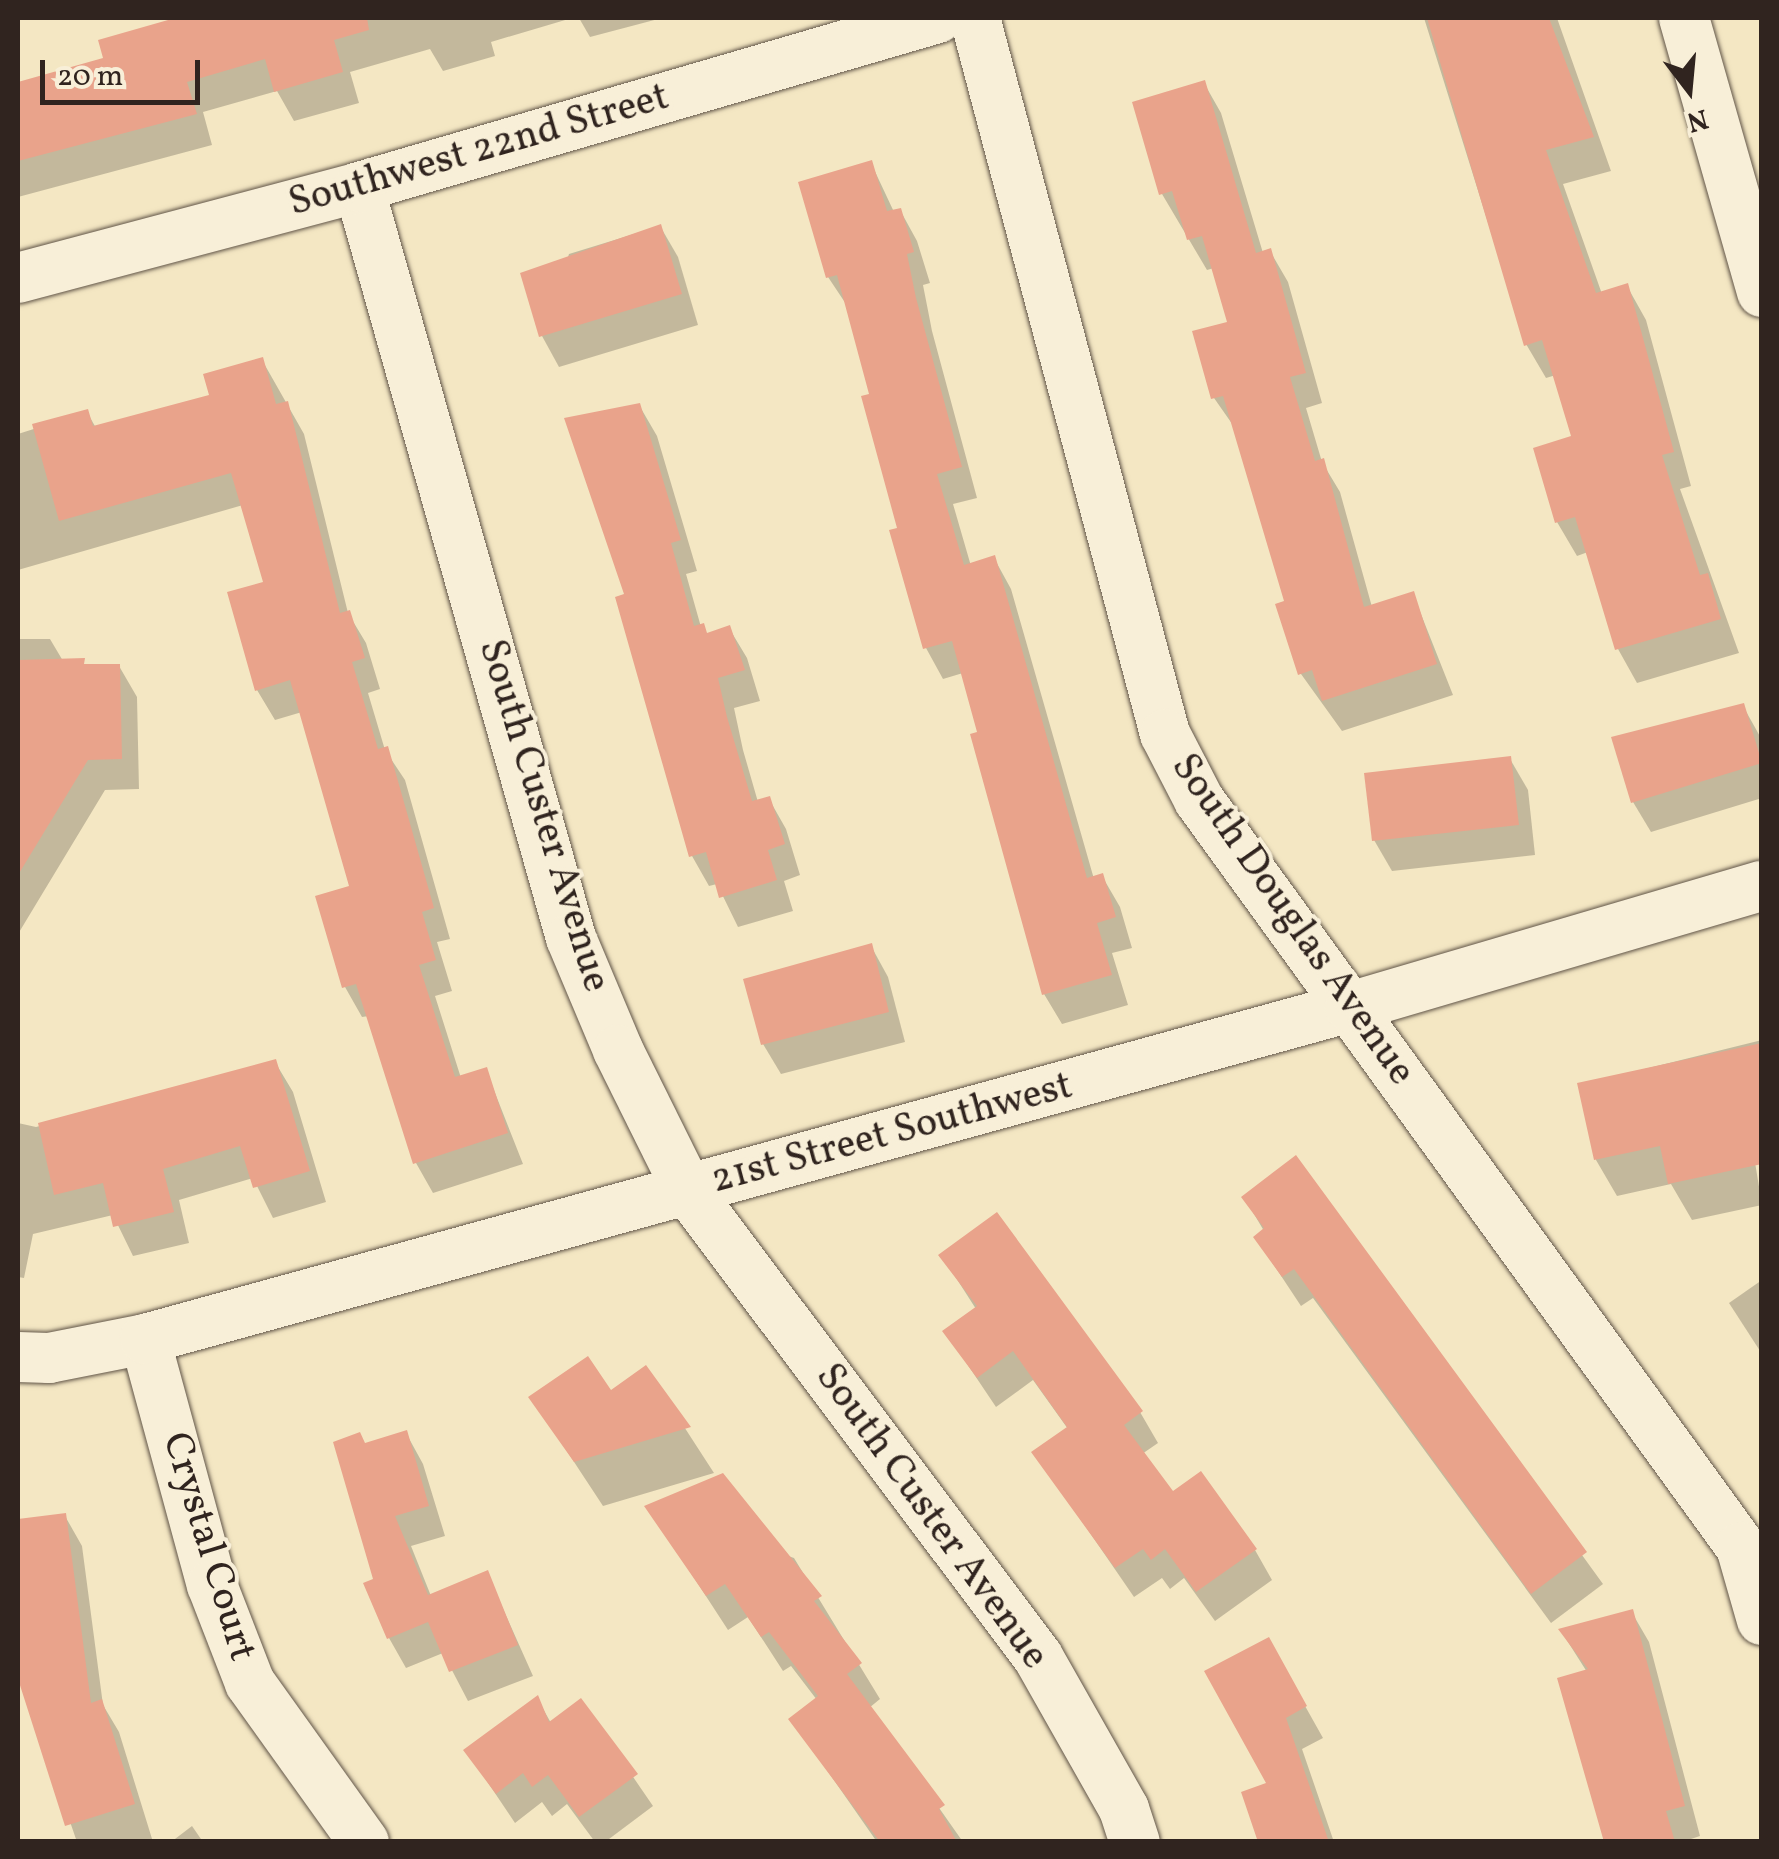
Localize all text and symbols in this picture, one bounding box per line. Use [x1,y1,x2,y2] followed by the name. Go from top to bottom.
[45,40,205,102] scale bar
[1639,40,1739,140] north arrow
[57,56,123,98] text: 20 m
[283,74,675,228] street label: Southwest 22nd Street
[1682,98,1713,141] text: N
[467,634,619,998] street label: South Custer Avenue
[1160,745,1424,1095] street label: South Douglas Avenue
[706,1063,1078,1205] street label: 21st Street Southwest
[804,1355,1058,1679] street label: South Custer Avenue
[151,1427,265,1667] street label: Crystal Court

